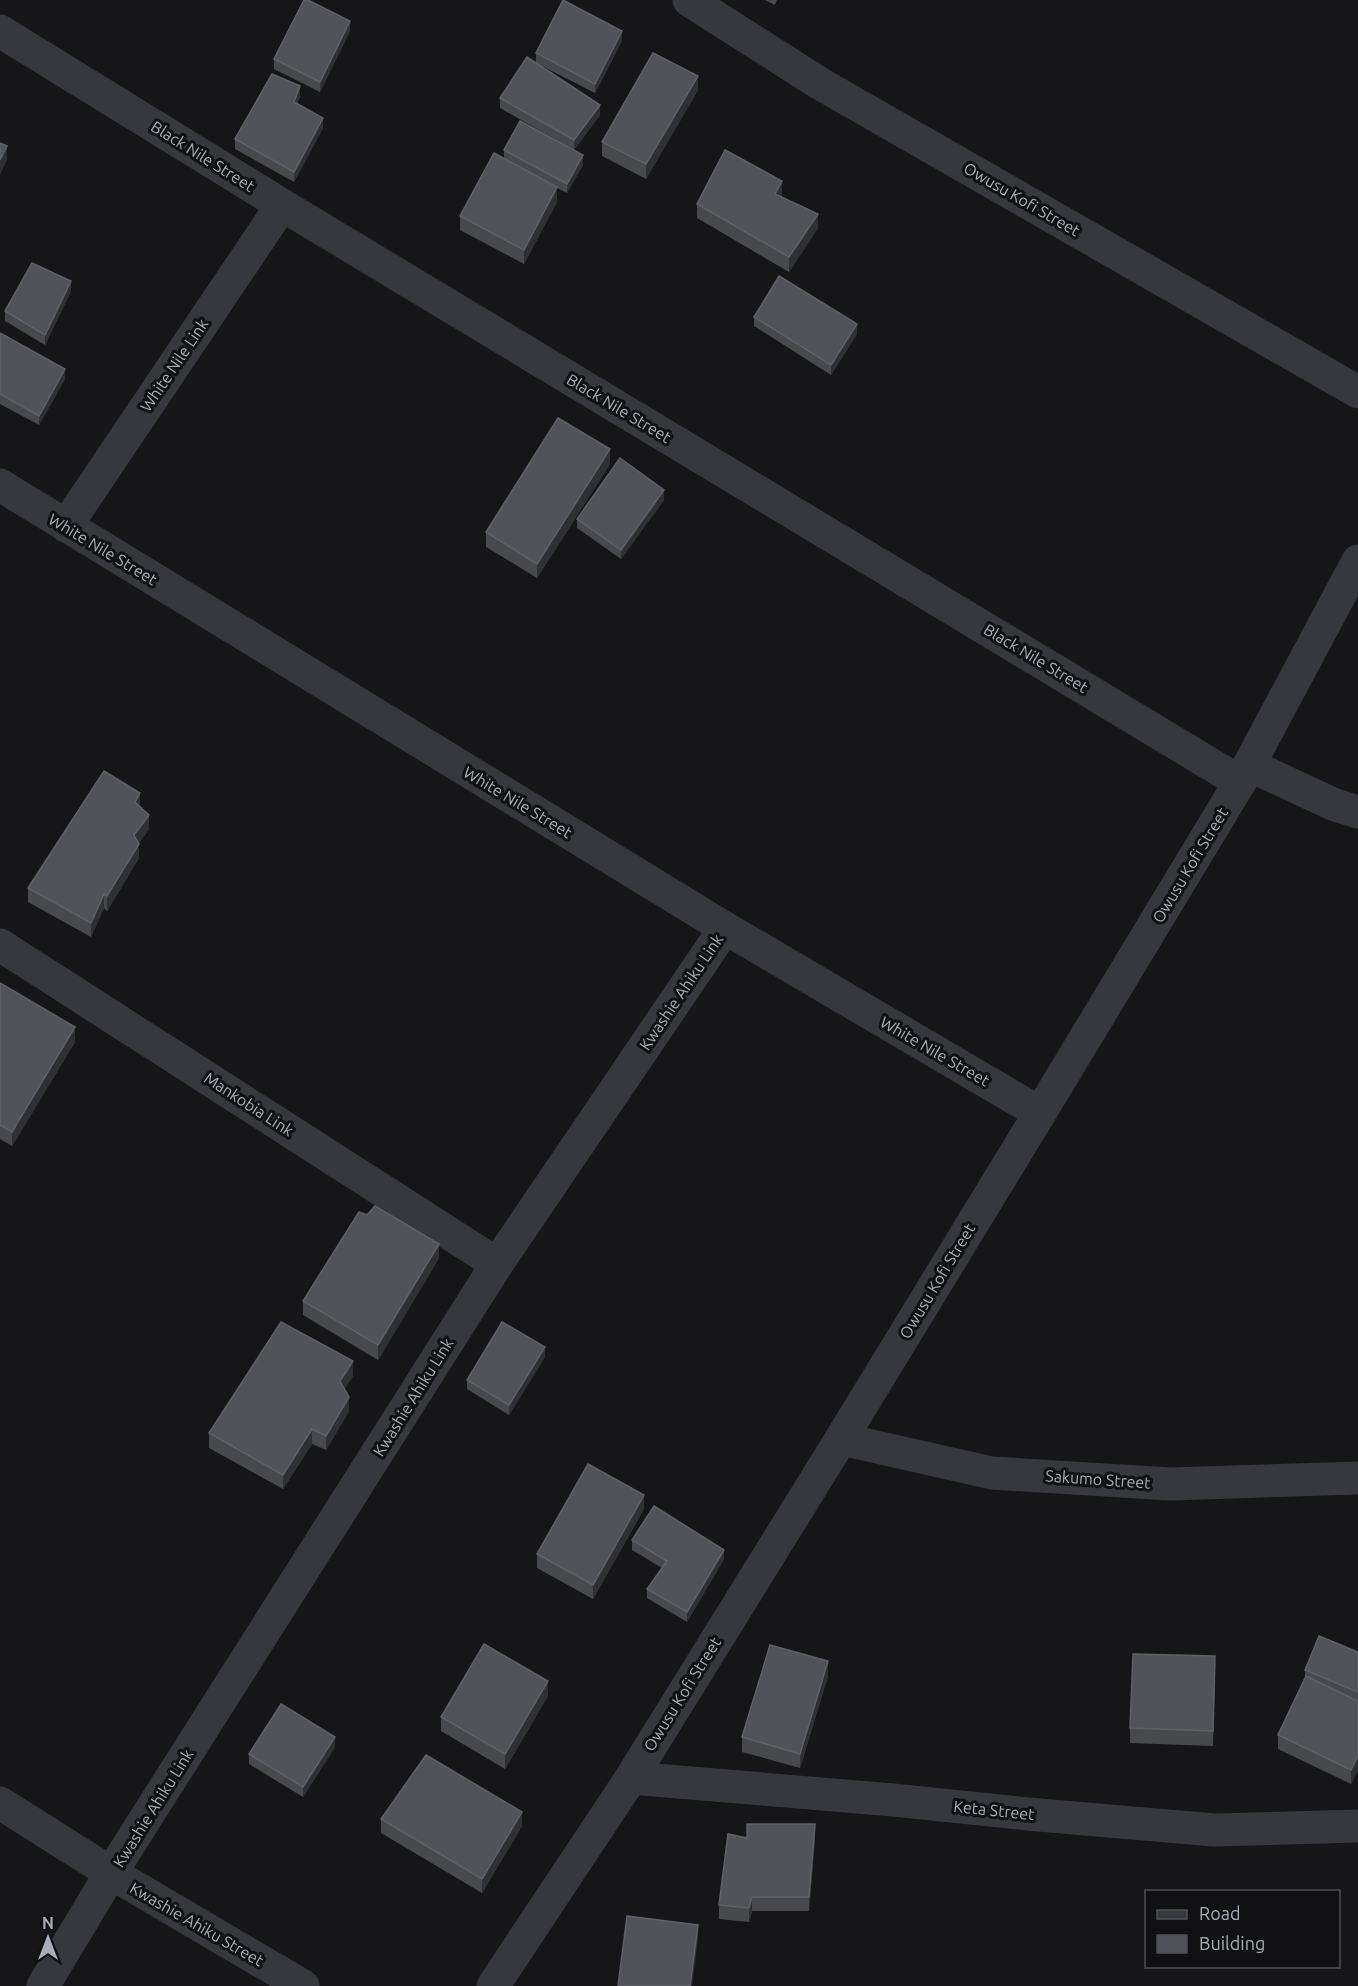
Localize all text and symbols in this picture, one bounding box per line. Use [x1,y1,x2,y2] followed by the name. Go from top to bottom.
[148,117,259,195] street label: Black Nile Street
[961,158,1084,240] street label: Owusu Kofi Street
[136,315,212,415] street label: White Nile Link
[564,370,675,447] street label: Black Nile Street
[46,510,161,589] street label: White Nile Street
[981,620,1092,697] street label: Black Nile Street
[461,763,576,842] street label: White Nile Street
[1149,804,1232,926] street label: Owusu Kofi Street
[636,931,726,1053] street label: Kwashie Ahiku Link
[877,1012,993,1090] street label: White Nile Street
[201,1068,297,1140] street label: Mankobia Link
[896,1220,979,1342] street label: Owusu Kofi Street
[369,1335,457,1459] street label: Kwashie Ahiku Link
[1045,1466,1152,1492] street label: Sakumo Street
[640,1633,725,1754] street label: Owusu Kofi Street
[109,1746,197,1870] street label: Kwashie Ahiku Link
[953,1797,1036,1823] street label: Keta Street
[127,1878,268,1970] street label: Kwashie Ahiku Street
[1145,1890,1340,1968] legend
[1199,1903,1241,1923] text: Road
[18,1908,78,1968] north arrow
[42,1914,54,1932] text: N
[1199,1933,1265,1953] text: Building

